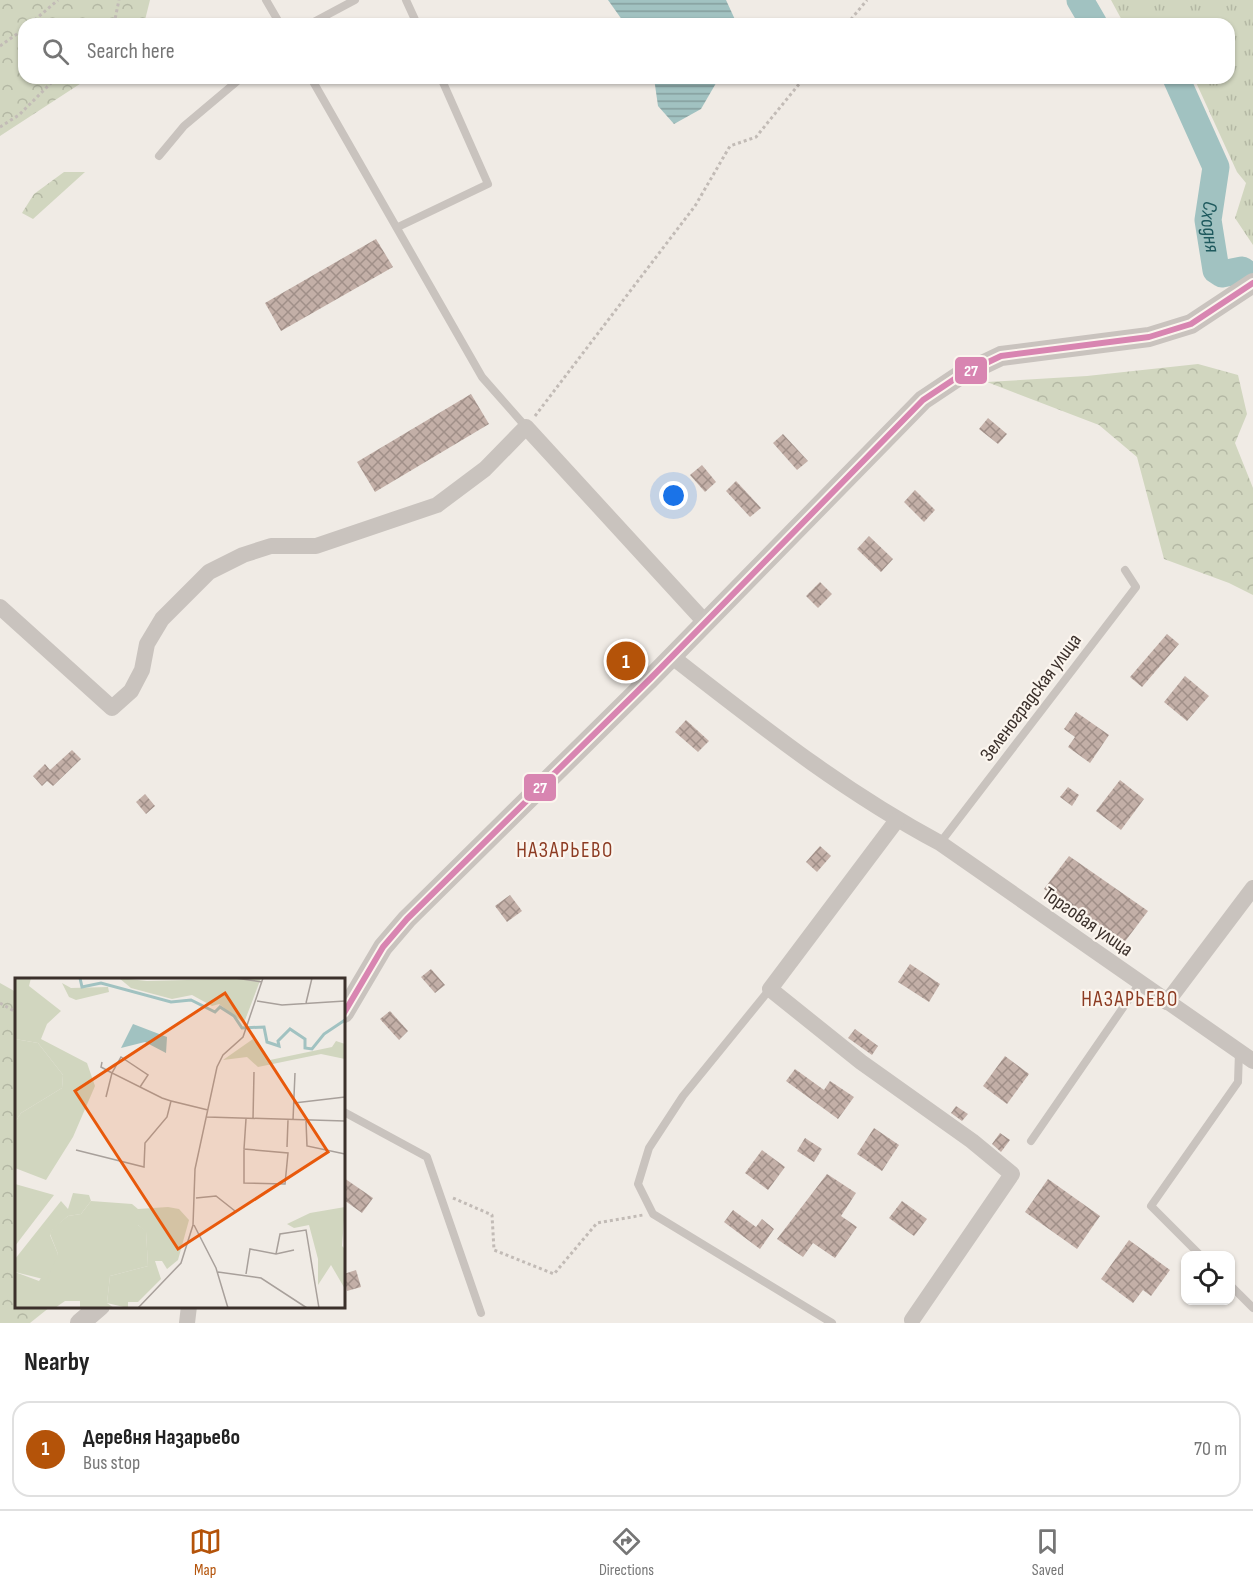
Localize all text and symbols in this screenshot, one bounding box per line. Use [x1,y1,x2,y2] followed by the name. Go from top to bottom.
[18,18,1235,84] search box
[39,35,72,68] icon: search
[87,38,174,65] text: Search here
[1195,199,1225,254] water label: Сходня
[954,356,988,385] line badge: 27
[964,362,978,381] text: 27
[659,481,688,510] your location
[975,629,1087,766] street label: Зеленоградская улица
[606,638,646,684] pin: 1
[523,773,557,802] line badge: 27
[533,779,547,798] text: 27
[516,838,614,863] district label: НАЗАРЬЕВО
[1037,882,1137,962] street label: Торговая улица
[15,978,345,1308] inset map
[1081,987,1179,1012] district label: НАЗАРЬЕВО
[1181,1251,1235,1305] map controls
[1181,1251,1235,1305] button: locate
[24,1347,90,1378] text: Nearby
[83,1424,240,1451] text: Деревня Назарьево
[42,1437,49,1461] text: 1
[1194,1437,1227,1461] text: 70 m
[83,1451,140,1475] text: Bus stop
[189,1525,222,1580] tab: Map
[599,1525,654,1580] tab: Directions
[1031,1525,1064,1580] tab: Saved

